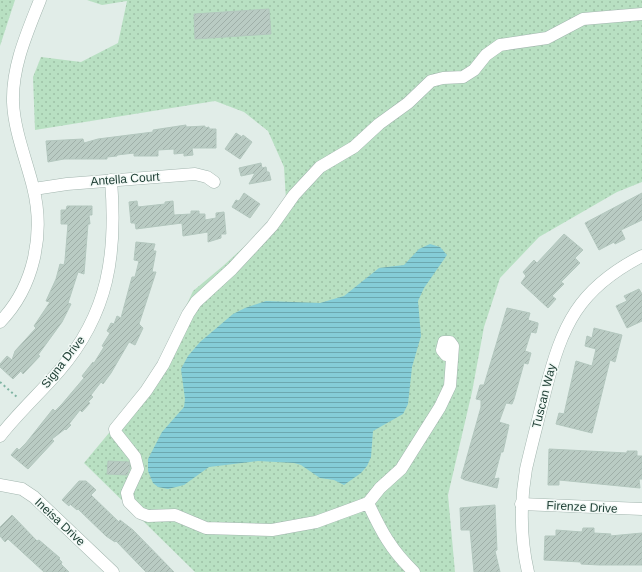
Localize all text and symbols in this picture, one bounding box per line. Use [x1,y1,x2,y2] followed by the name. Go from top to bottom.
[90,170,161,188] street label: Antella Court
[38,333,88,391] street label: Signa Drive
[529,362,559,430] street label: Tuscan Way
[32,495,88,549] street label: Ineisa Drive
[546,498,618,516] street label: Firenze Drive

